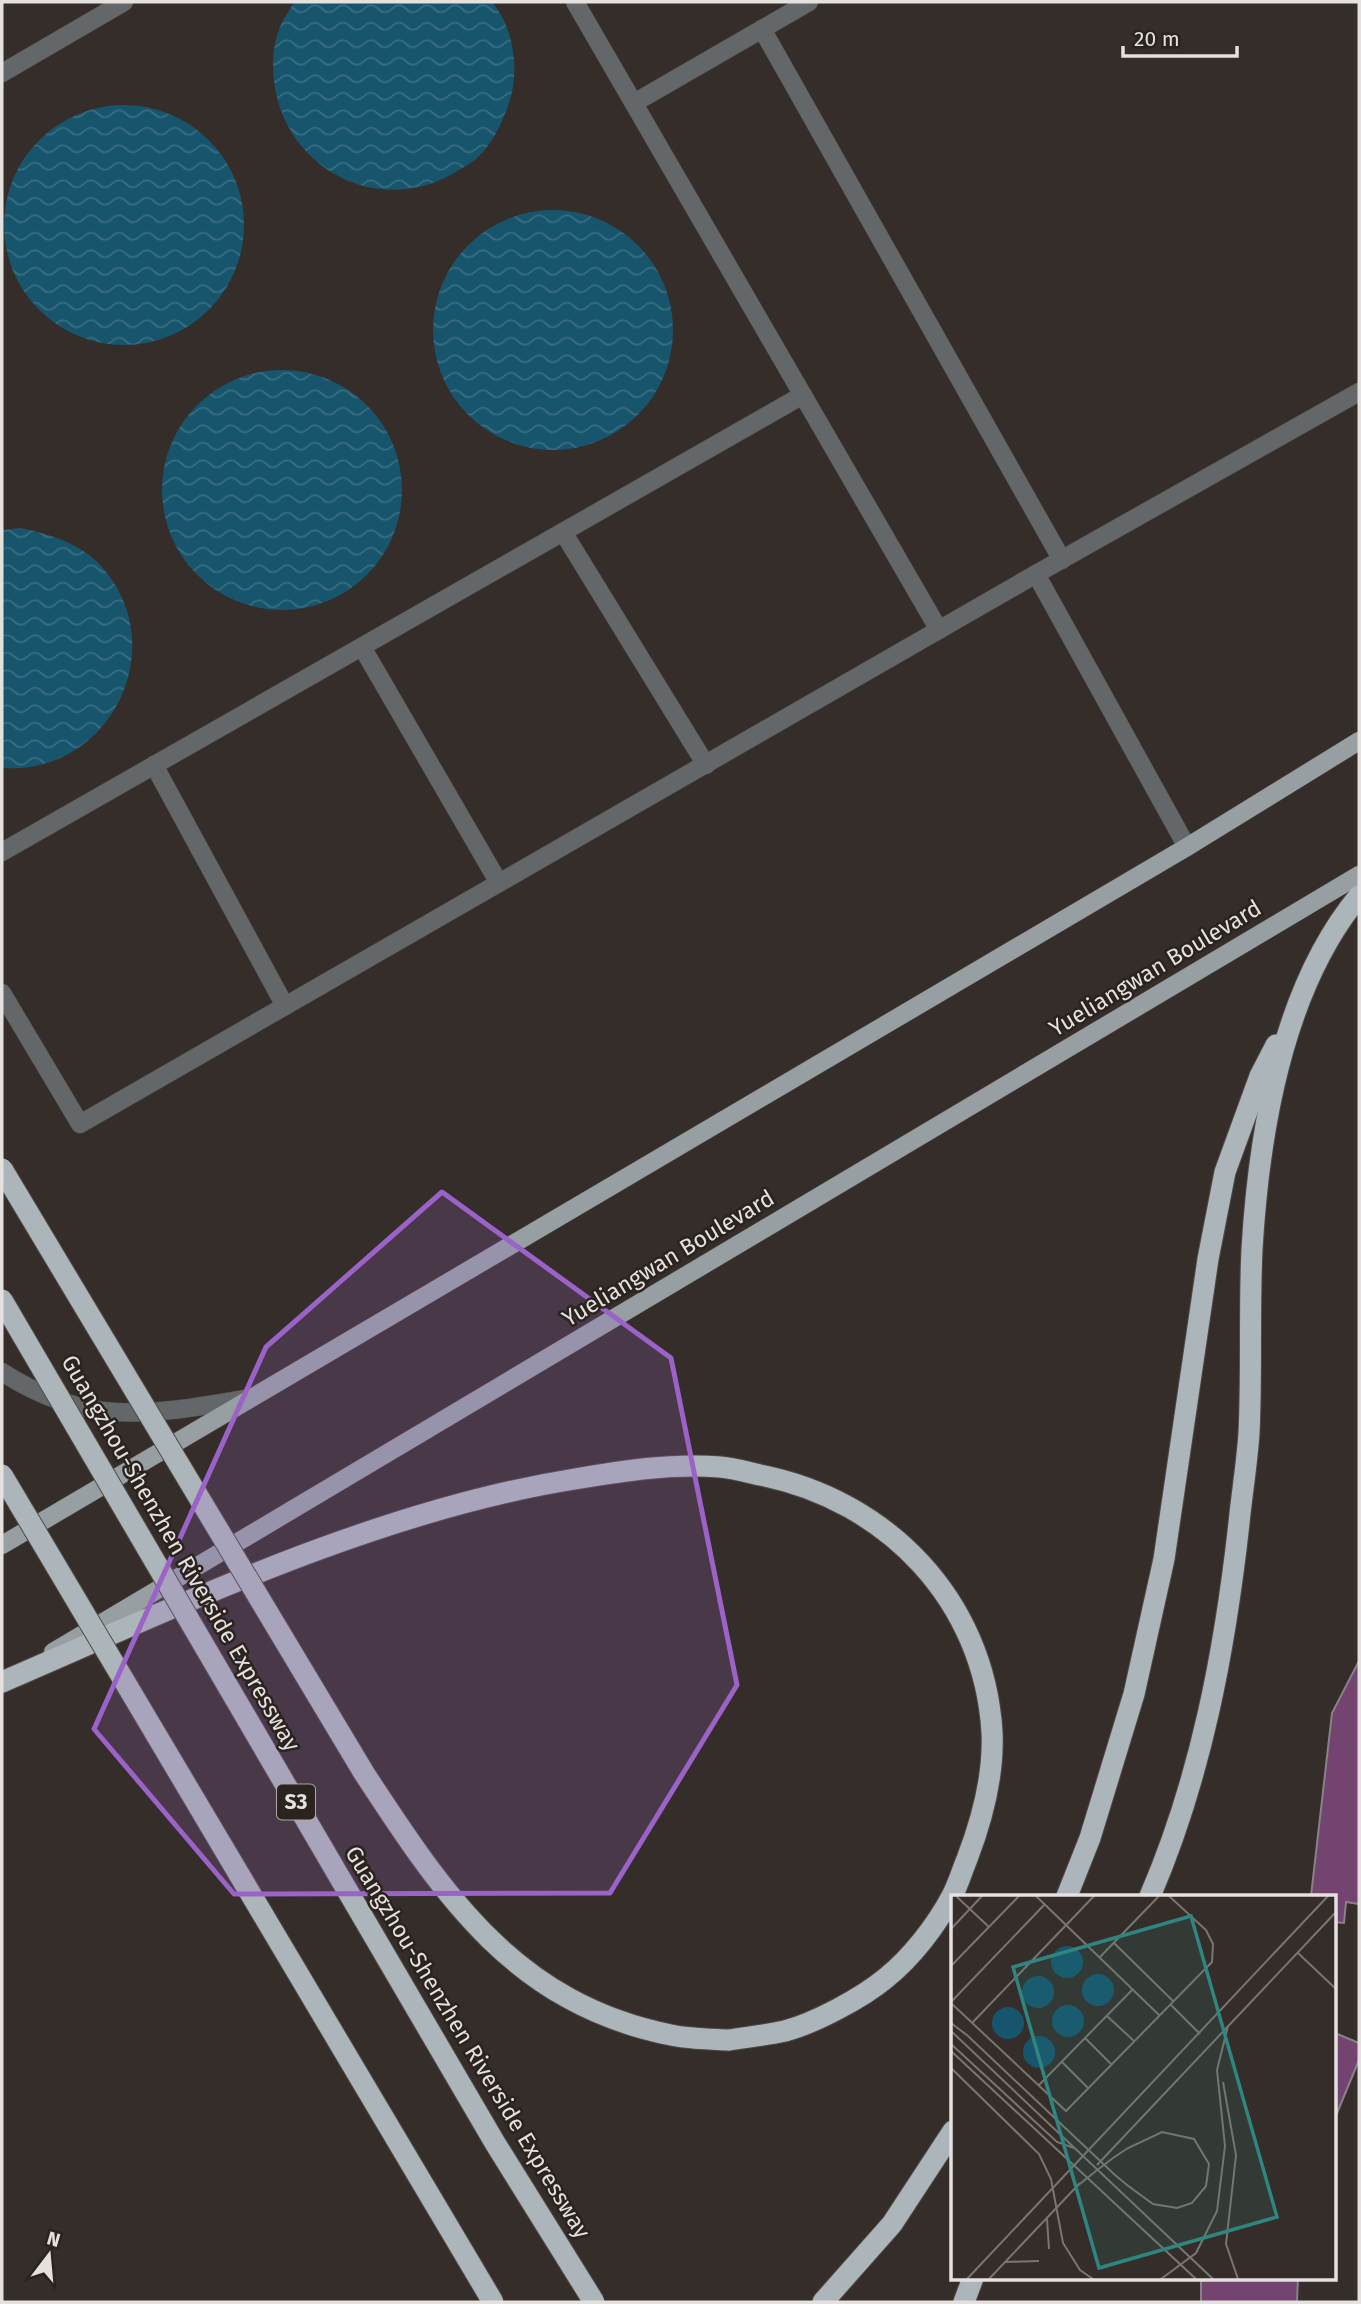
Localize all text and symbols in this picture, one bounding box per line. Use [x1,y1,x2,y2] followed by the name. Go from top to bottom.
[1123,14,1237,58] scale bar
[1134,26,1180,52] text: 20 m
[1044,894,1266,1042] street label: Yueliangwan Boulevard
[557,1184,779,1332] street label: Yueliangwan Boulevard
[56,1350,307,1757] street label: Guangzhou-Shenzhen Riverside Expressway
[277,1784,315,1820] road number: S3
[339,1841,597,2244] street label: Guangzhou-Shenzhen Riverside Expressway
[951,1895,1336,2280] inset map
[14,2220,84,2290] north arrow
[44,2226,63,2252] text: N

